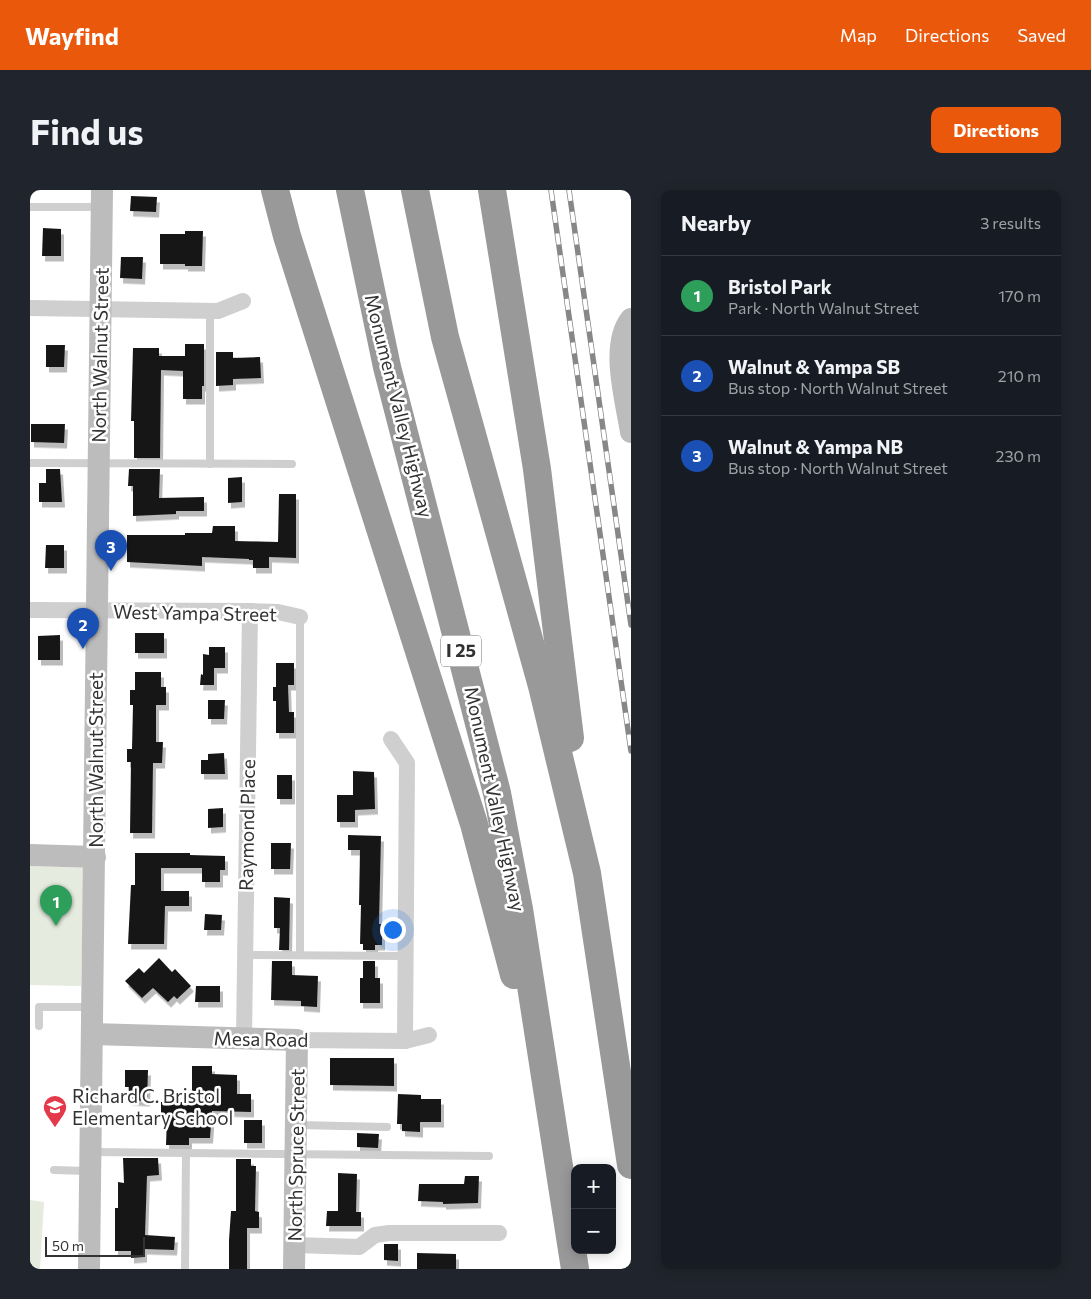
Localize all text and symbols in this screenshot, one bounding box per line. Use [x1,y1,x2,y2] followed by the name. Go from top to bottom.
[25,21,119,50] text: Wayfind
[840,24,877,46] text: Map
[905,24,989,46] text: Directions
[1017,24,1066,46] text: Saved
[931,107,1061,153] button: Directions
[30,109,144,152] text: Find us
[681,210,751,235] text: Nearby
[980,213,1041,232] text: 3 results
[86,267,113,443] street label: North Walnut Street
[728,275,832,298] text: Bristol Park
[693,286,701,305] text: 1
[998,286,1041,305] text: 170 m
[361,292,438,520] street label: Monument Valley Highway
[728,298,919,317] text: Park · North Walnut Street
[728,355,900,378] text: Walnut & Yampa SB
[692,366,702,385] text: 2
[998,366,1041,385] text: 210 m
[728,378,948,397] text: Bus stop · North Walnut Street
[728,435,903,458] text: Walnut & Yampa NB
[692,446,702,465] text: 3
[996,446,1041,465] text: 230 m
[728,458,948,477] text: Bus stop · North Walnut Street
[95,530,127,571] pin: 3
[113,600,277,625] street label: West Yampa Street
[67,608,99,649] pin: 2
[441,636,481,666] road number: I 25
[84,672,107,848] street label: North Walnut Street
[460,684,531,914] street label: Monument Valley Highway
[234,759,259,891] street label: Raymond Place
[40,885,72,926] pin: 1
[380,917,406,943] your location
[213,1026,309,1051] street label: Mesa Road
[282,1068,309,1242] street label: North Spruce Street
[72,1084,233,1129] place label: Richard C. Bristol Elementary School
[42,1094,68,1128] school or university icon: Richard C. Bristol Elementary School
[571,1164,616,1254] map controls
[571,1164,616,1209] button: +
[571,1209,616,1254] button: −
[45,1234,145,1257] scale bar
[52,1237,84,1254] text: 50 m

